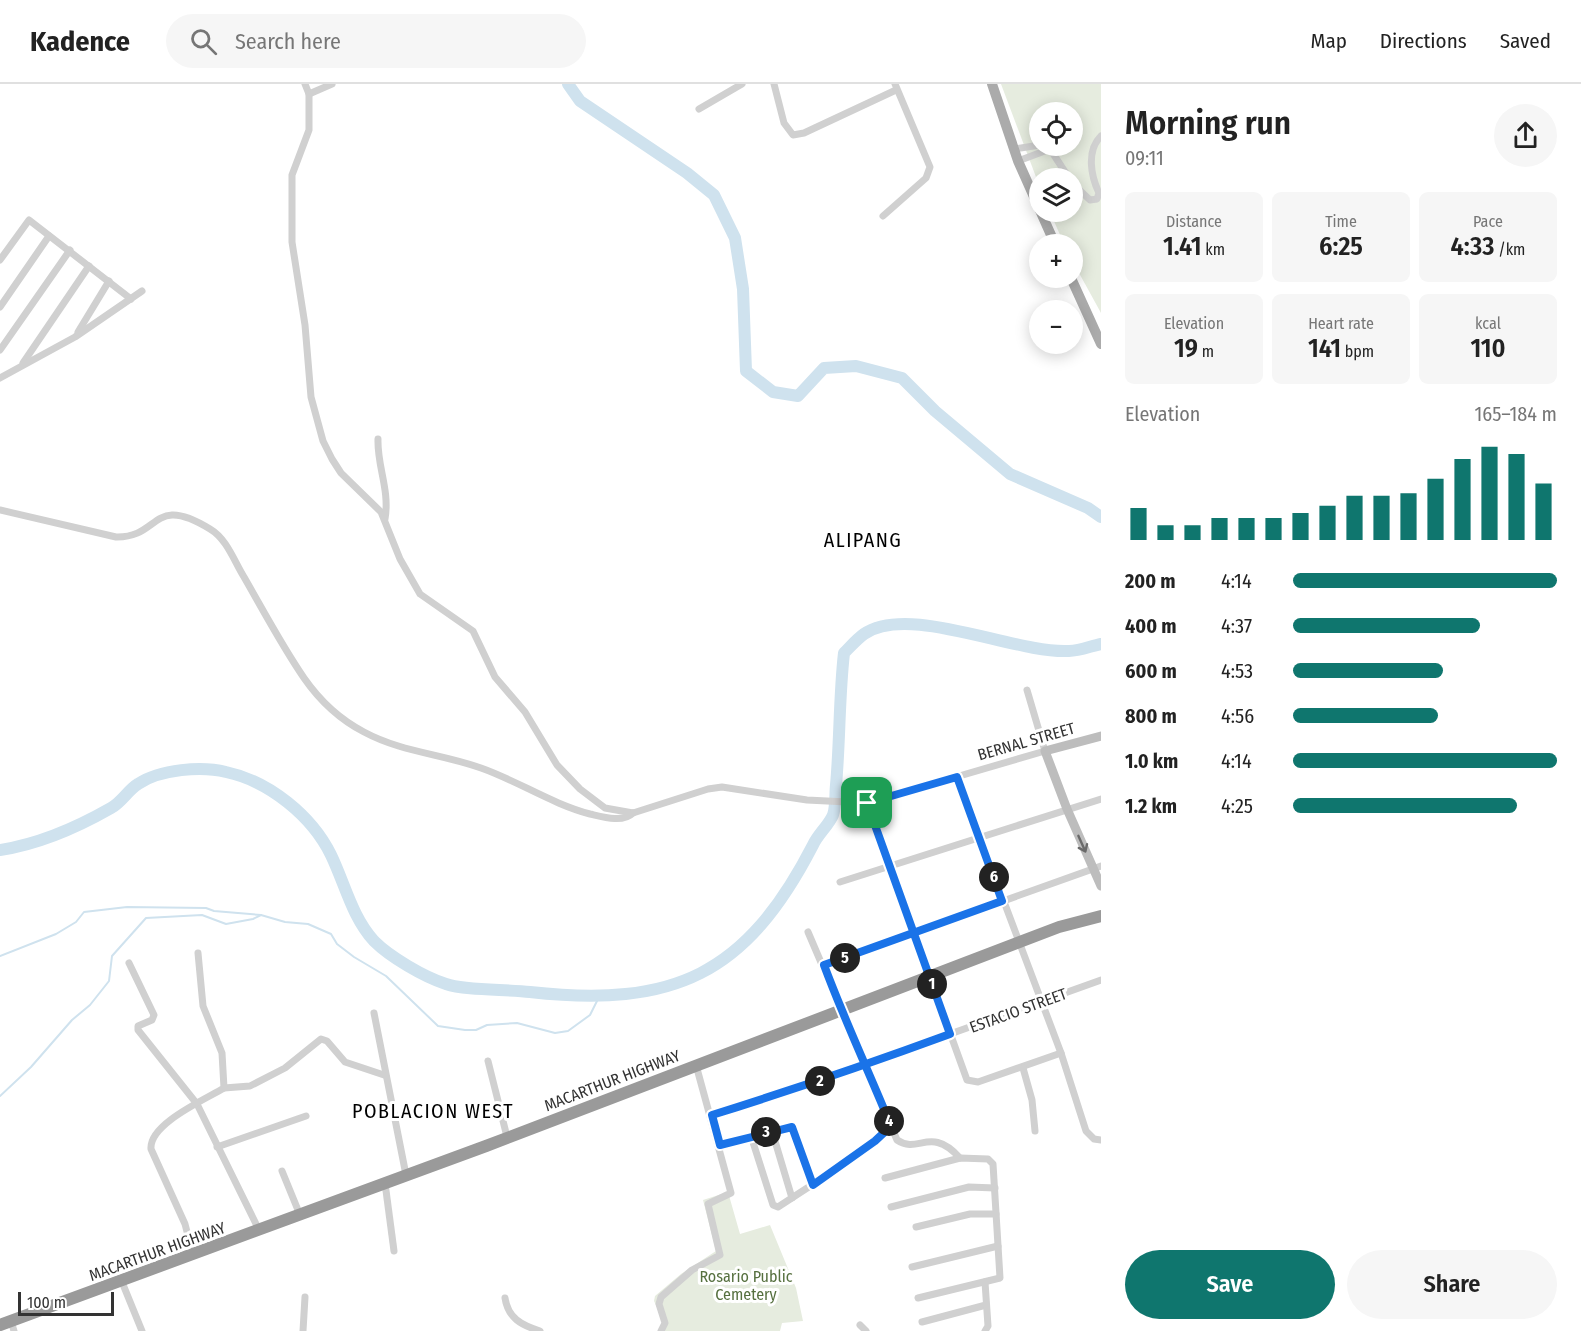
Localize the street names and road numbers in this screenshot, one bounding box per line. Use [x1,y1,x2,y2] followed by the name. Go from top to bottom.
[975,718,1077,764] street label: BERNAL STREET
[967,984,1070,1037] street label: ESTACIO STREET
[542,1046,683,1115] street label: MACARTHUR HIGHWAY
[86,1218,228,1285] street label: MACARTHUR HIGHWAY

